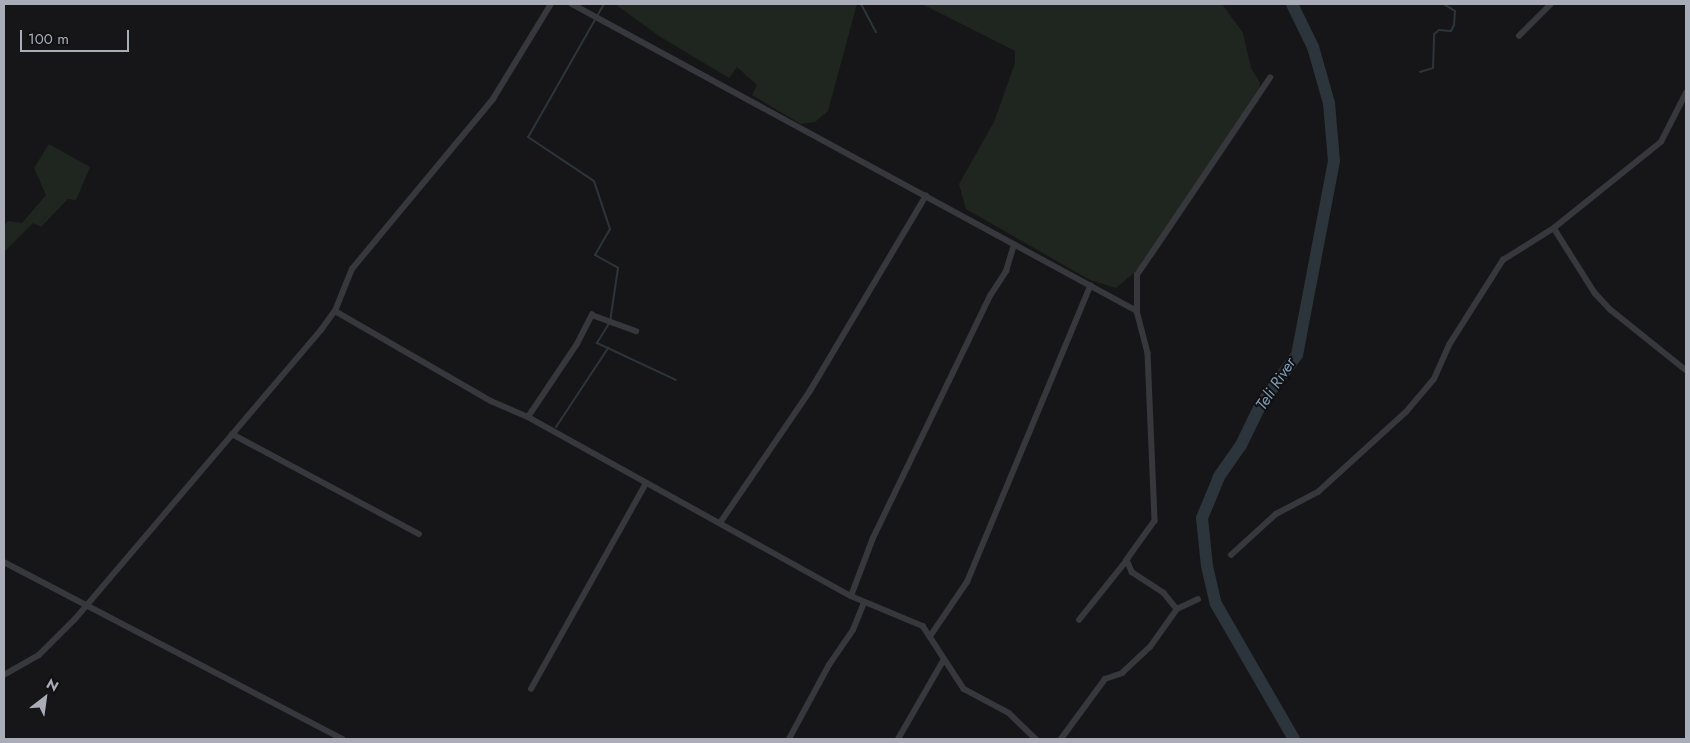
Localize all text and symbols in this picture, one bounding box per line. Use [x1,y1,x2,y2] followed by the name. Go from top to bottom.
[22,20,131,52] scale bar
[28,28,69,50] text: 100 m
[1252,354,1300,414] water label: Teli River
[20,673,70,723] north arrow
[43,674,62,696] text: N

